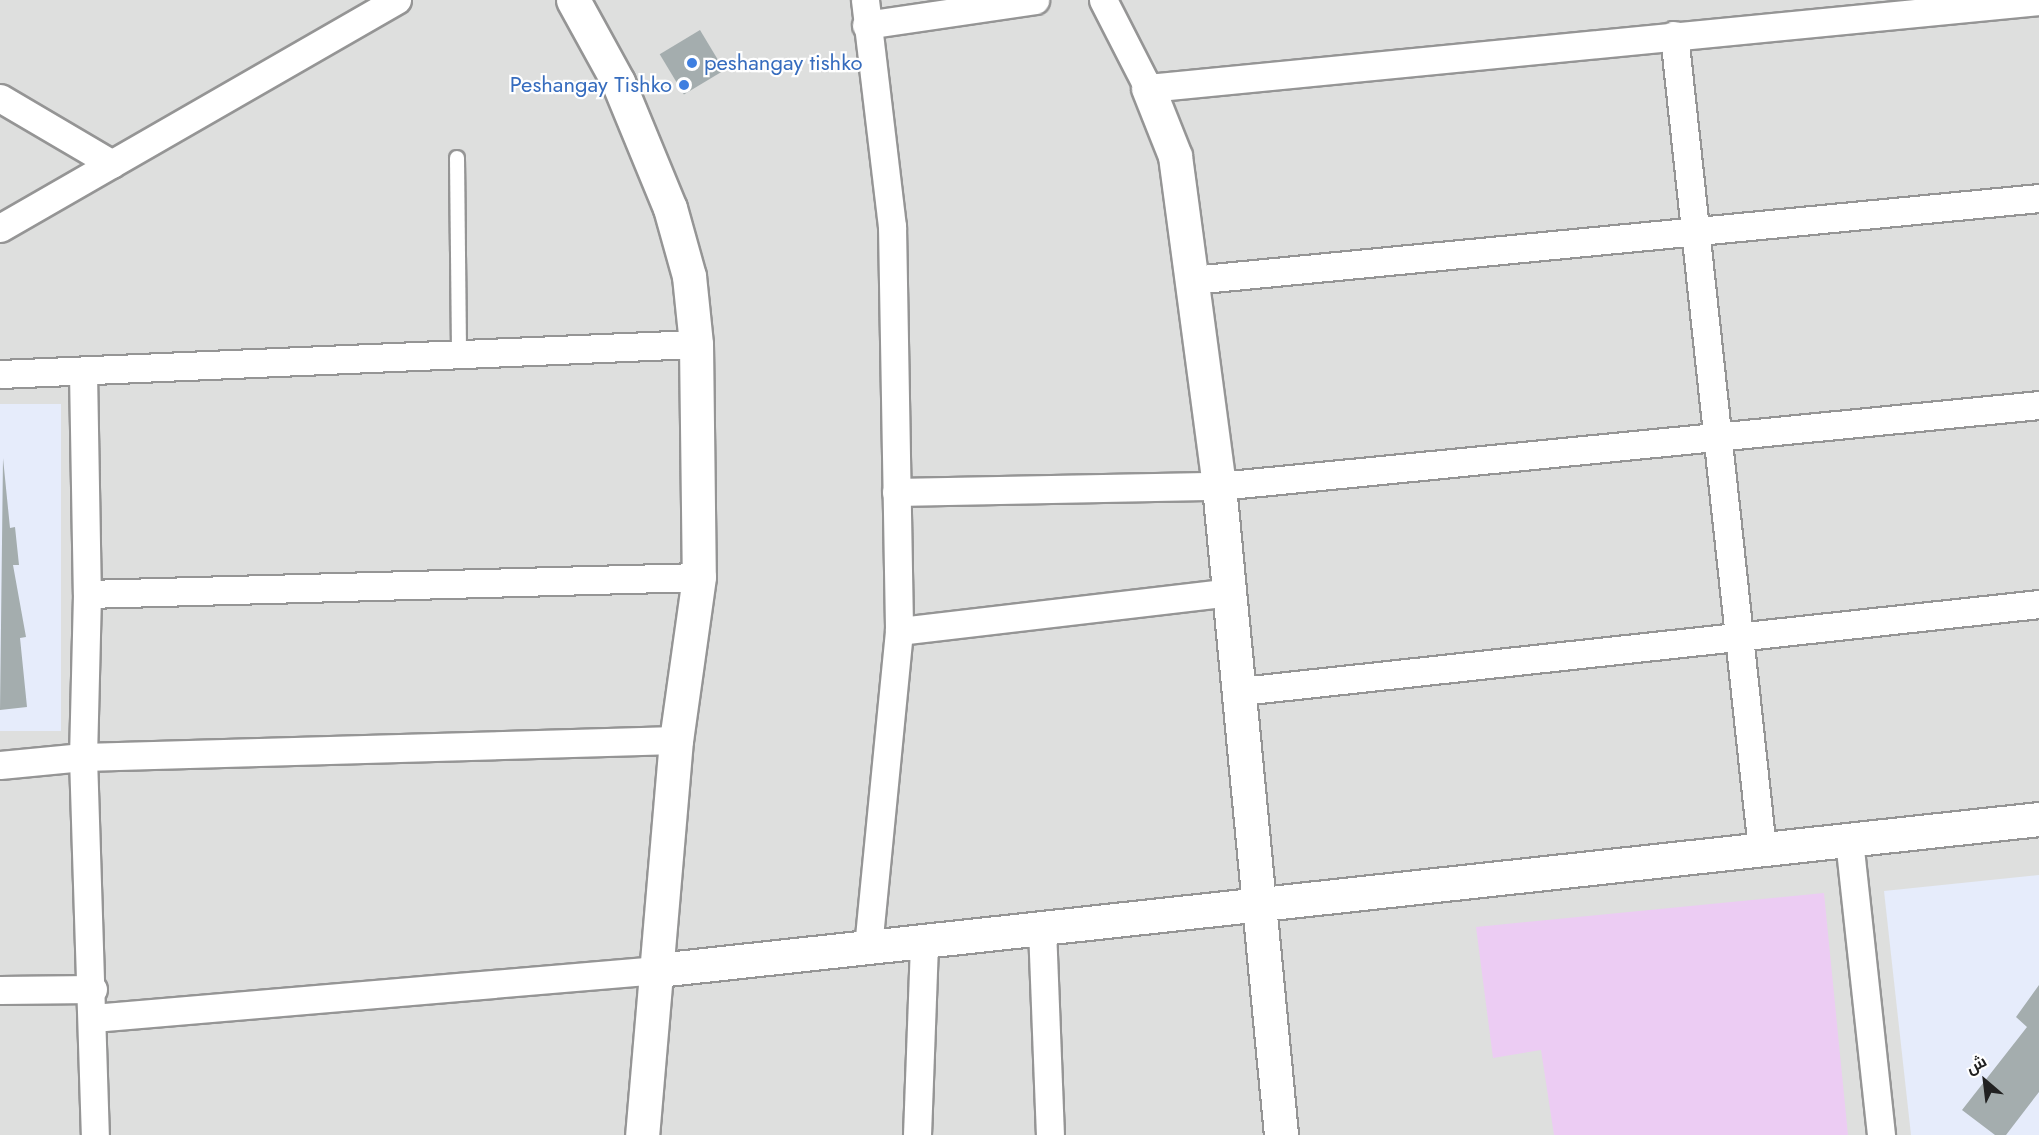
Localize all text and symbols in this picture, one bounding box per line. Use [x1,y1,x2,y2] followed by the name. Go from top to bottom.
[704,50,862,76] place label: peshangay tishko
[685,56,699,70] marker: peshangay tishko
[510,72,672,98] place label: Peshangay Tishko
[677,78,691,92] marker: Peshangay Tishko
[1962,1050,1991,1080] text: ش
[1955,1051,2015,1111] north arrow

